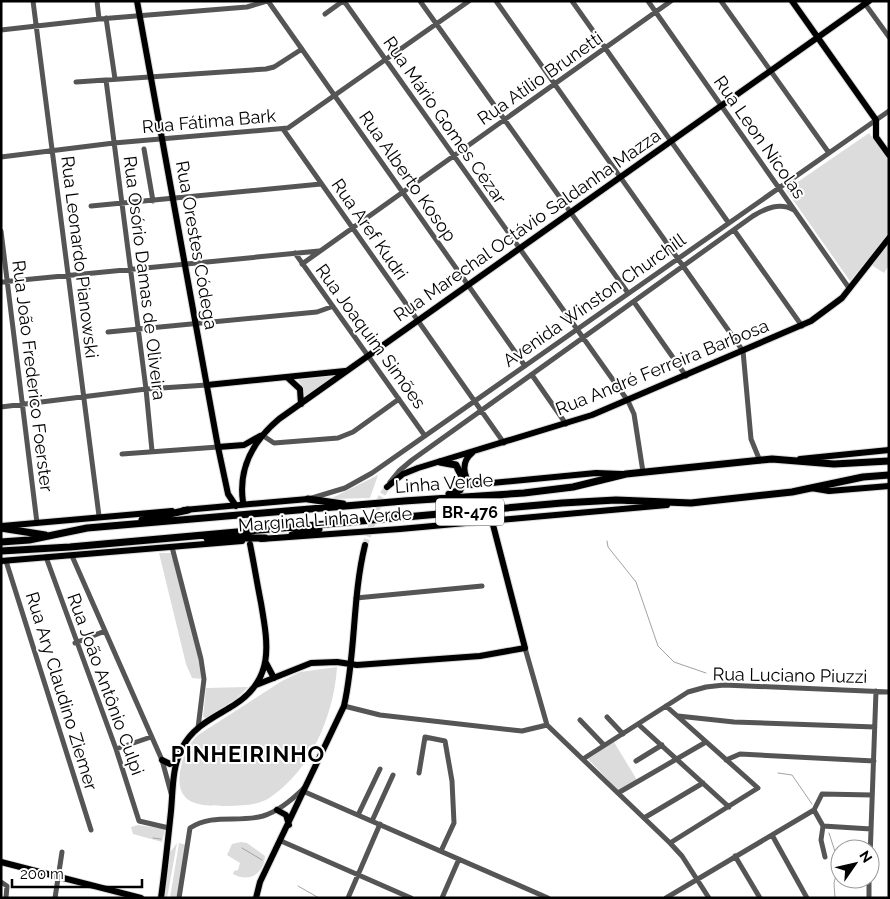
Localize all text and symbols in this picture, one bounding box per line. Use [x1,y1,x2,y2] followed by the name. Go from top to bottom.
[473,27,607,129] street label: Rua Atílio Brunetti
[379,32,511,208] street label: Rua Mário Gomes Cézar
[710,72,810,203] street label: Rua Leon Nícolas
[141,105,277,137] street label: Rua Fátima Bark
[355,107,461,245] street label: Rua Alberto Kosop
[390,124,664,326] street label: Rua Marechal Octávio Saldanha Mazza
[57,155,103,359] street label: Rua Leonardo Pianowski
[120,155,170,401] street label: Rua Osório Damas de Oliveira
[172,159,222,331] street label: Rua Orestes Códega
[327,175,413,283] street label: Rua Aref Kudri
[499,229,689,371] street label: Avenida Winston Churchill
[8,259,58,494] street label: Rua João Frederico Foerster
[312,260,431,413] street label: Rua Joaquim Simões
[552,315,772,419] street label: Rua André Ferreira Barbosa
[394,469,494,497] street label: Linha Verde
[436,498,504,526] road number: BR-476
[237,502,413,536] street label: Marginal Linha Verde
[22,589,102,793] street label: Rua Ary Claudino Ziemer
[63,590,149,778] street label: Rua João Antônio Culpi
[712,663,868,687] street label: Rua Luciano Piuzzi
[171,741,325,767] district label: PINHEIRINHO
[830,839,880,889] north arrow
[856,848,875,866] text: N
[12,856,142,888] scale bar
[20,865,64,883] text: 200 m

